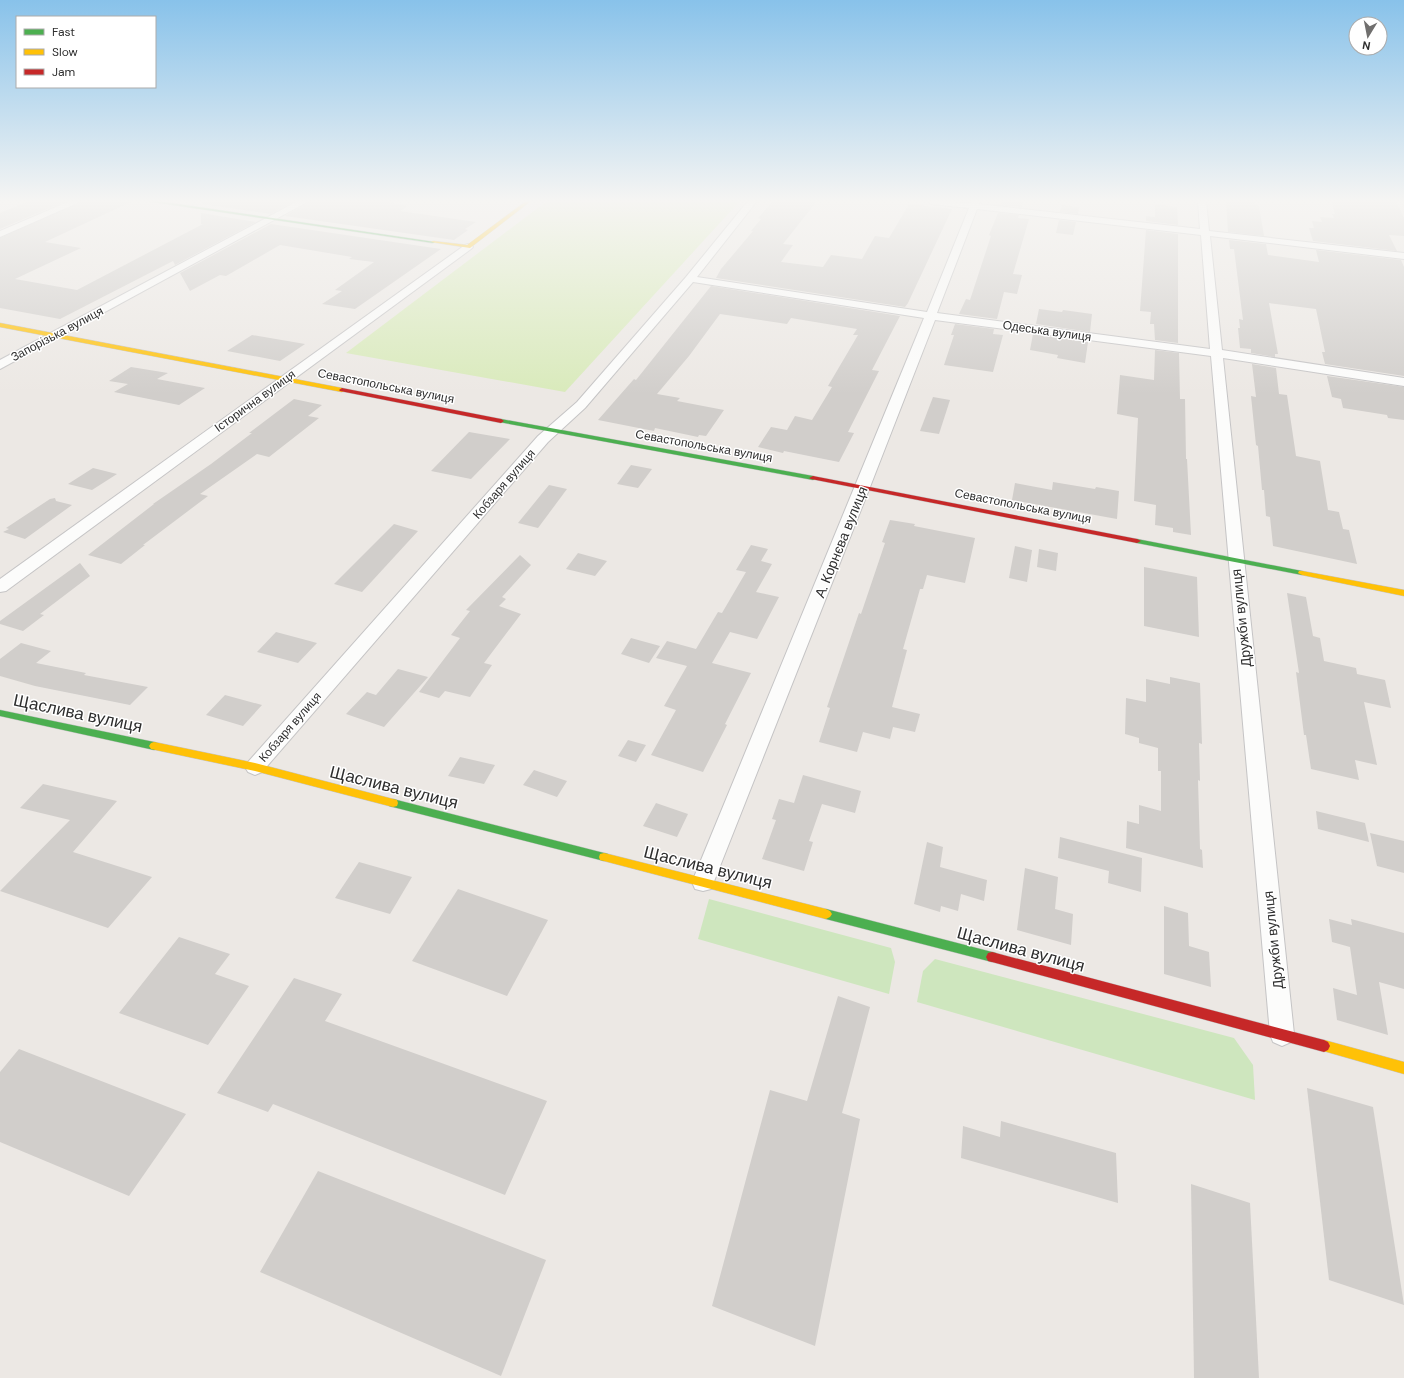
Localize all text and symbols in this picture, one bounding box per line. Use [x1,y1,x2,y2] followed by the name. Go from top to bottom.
[16,16,156,88] legend
[1348,16,1388,56] north arrow
[52,24,75,40] text: Fast
[1361,38,1371,53] text: N
[52,44,78,60] text: Slow
[52,64,75,80] text: Jam
[8,303,106,365] street label: Запорізька вулиця
[1002,317,1092,345] street label: Одеська вулиця
[316,365,456,407] street label: Севастопольська вулиця
[211,366,299,436] street label: Історична вулиця
[634,426,774,466] street label: Севастопольська вулиця
[469,446,539,522] street label: Кобзаря вулиця
[810,484,872,600] street label: А. Корнєва вулиця
[953,485,1093,527] street label: Севастопольська вулиця
[1227,568,1255,668] street label: Дружби вулиця
[11,689,145,737] street label: Щаслива вулиця
[255,689,325,765] street label: Кобзаря вулиця
[328,760,460,814] street label: Щаслива вулиця
[642,840,774,894] street label: Щаслива вулиця
[1259,890,1287,990] street label: Дружби вулиця
[955,921,1087,977] street label: Щаслива вулиця

